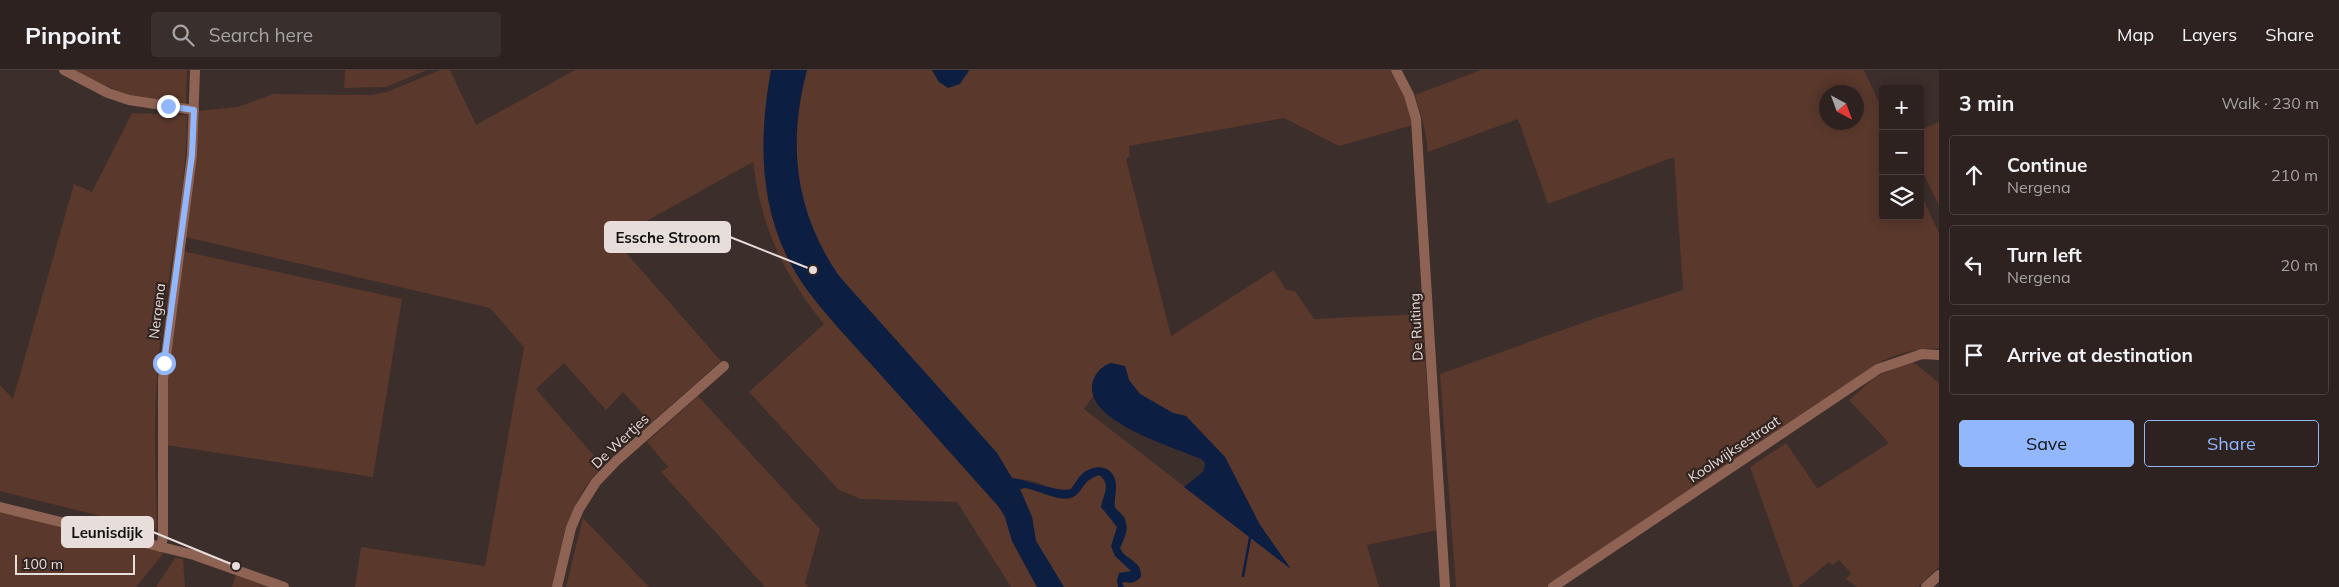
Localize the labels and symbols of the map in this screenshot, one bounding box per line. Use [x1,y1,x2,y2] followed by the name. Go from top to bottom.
[1819,85,1864,130] north arrow
[157,95,180,118] route end
[605,222,730,252] callout: Essche Stroom
[615,228,721,247] text: Essche Stroom
[145,282,169,340] street label: Nergena
[1405,293,1427,361] street label: De Ruiting
[153,352,176,375] route start
[587,410,653,472] street label: De Wertjes
[1685,412,1783,486] street label: Koolwijksestraat
[62,517,153,547] callout: Leunisdijk
[71,523,143,542] text: Leunisdijk
[15,552,135,575] scale bar

